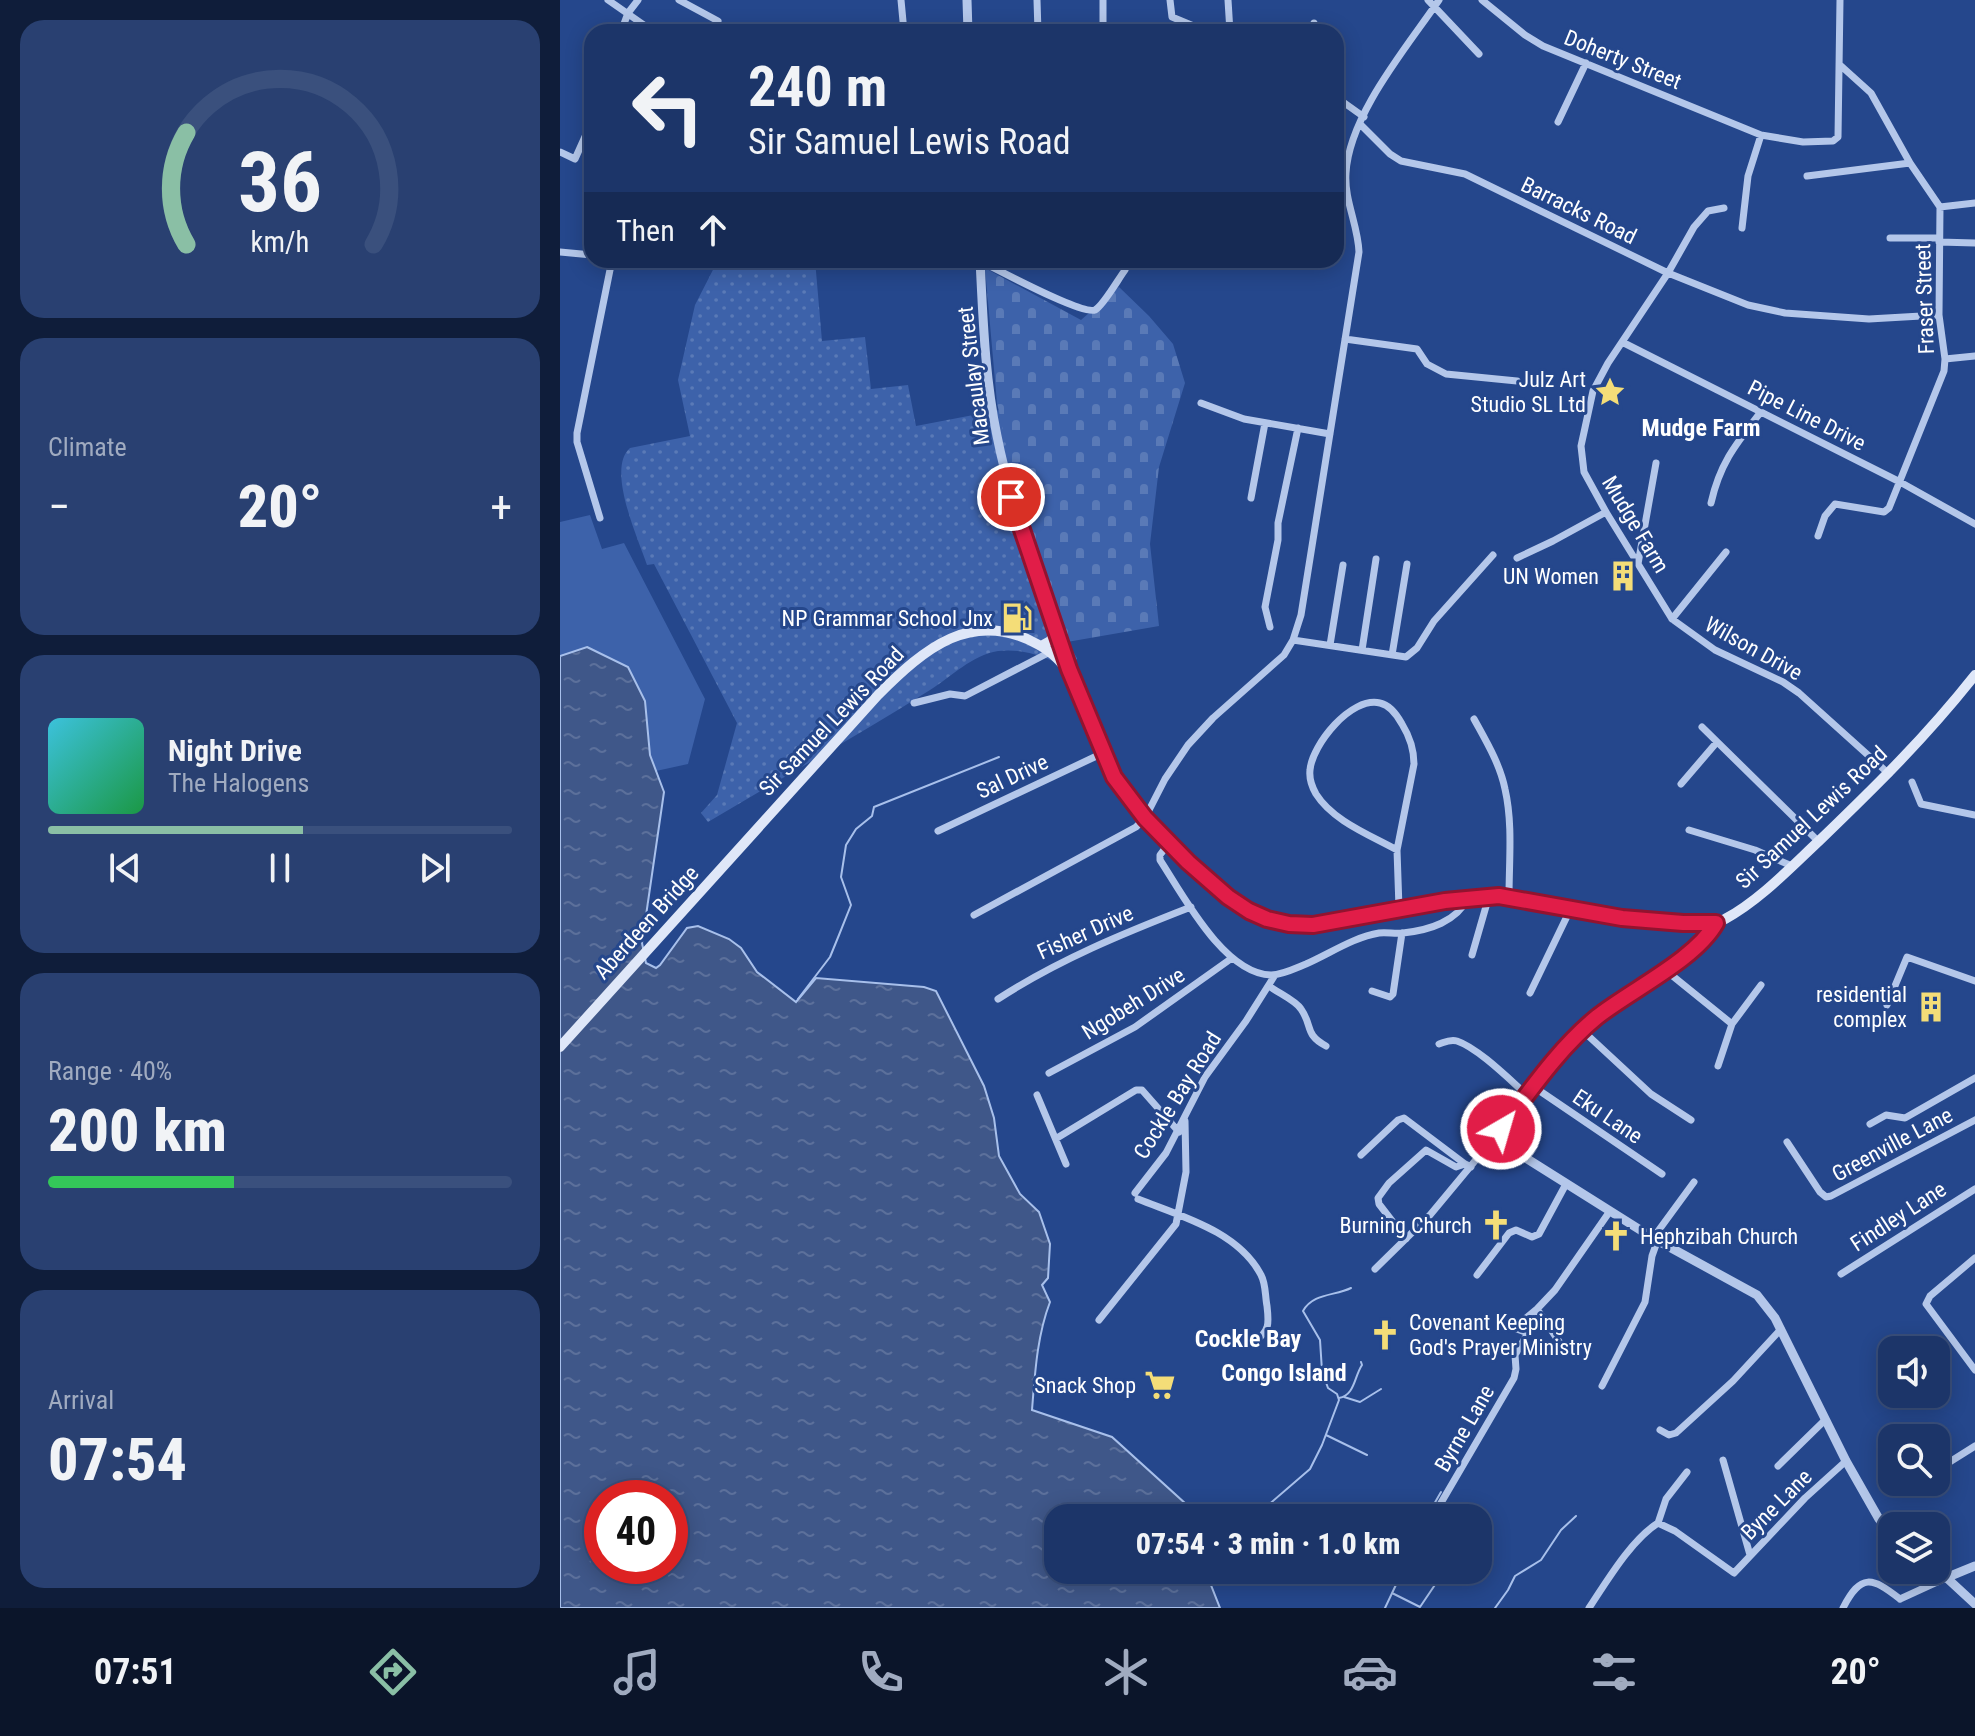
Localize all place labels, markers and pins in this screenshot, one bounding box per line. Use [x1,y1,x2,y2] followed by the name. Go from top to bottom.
[1471,367,1586,417] place label: Julz Art Studio SL Ltd
[1593,375,1627,409] place icon: Julz Art Studio SL Ltd
[977,463,1045,531] pin
[1606,559,1640,593] building icon: UN Women
[1503,564,1599,589] place label: UN Women
[1000,601,1034,635] fuel station icon: NP Grammar School Jnx
[782,606,993,631] place label: NP Grammar School Jnx
[1816,982,1907,1032] place label: residential complex
[1914,990,1948,1024] building icon: residential complex
[1479,1208,1513,1242] church icon: Burning Church
[1339,1213,1472,1238] place label: Burning Church
[1599,1219,1633,1253] church icon: Hephzibah Church
[1640,1224,1798,1249] place label: Hephzibah Church
[1409,1310,1592,1360] place label: Covenant Keeping God's Prayer Ministry
[1368,1318,1402,1352] church icon: Covenant Keeping God's Prayer Ministry
[1143,1368,1177,1402] supermarket icon: Snack Shop
[1034,1373,1136,1398] place label: Snack Shop

